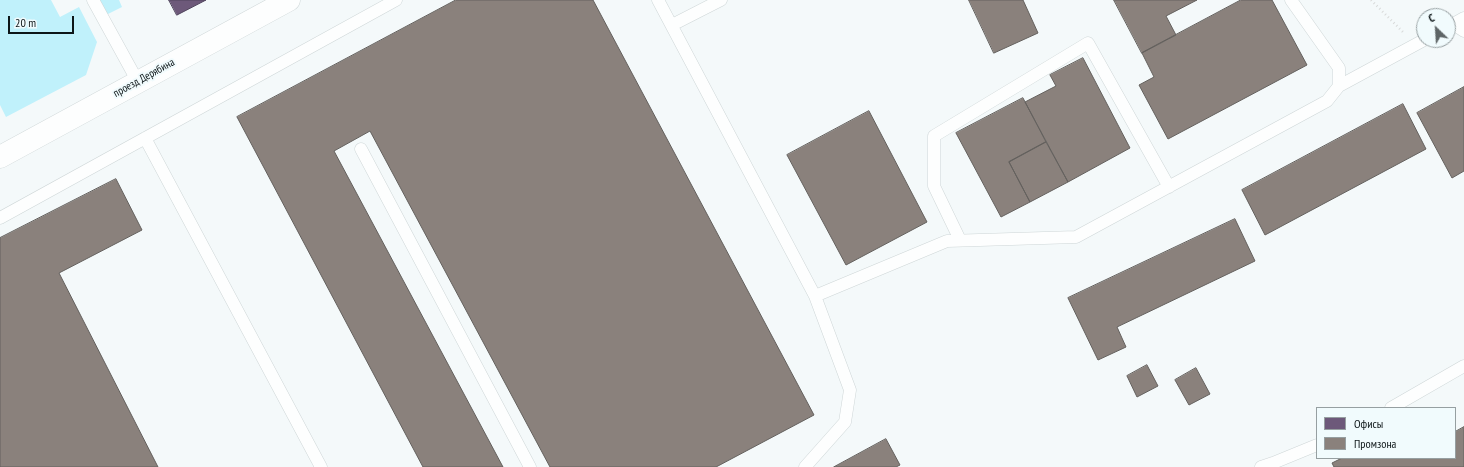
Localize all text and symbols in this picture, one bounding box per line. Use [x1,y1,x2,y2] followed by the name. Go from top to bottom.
[10,8,76,34] scale bar
[1416,8,1456,48] north arrow
[1426,11,1437,25] text: С
[15,15,36,30] text: 20 m
[111,56,177,100] street label: проезд Дерябина
[1316,407,1456,459] legend
[1354,416,1383,431] text: Офисы
[1354,436,1396,451] text: Промзона

